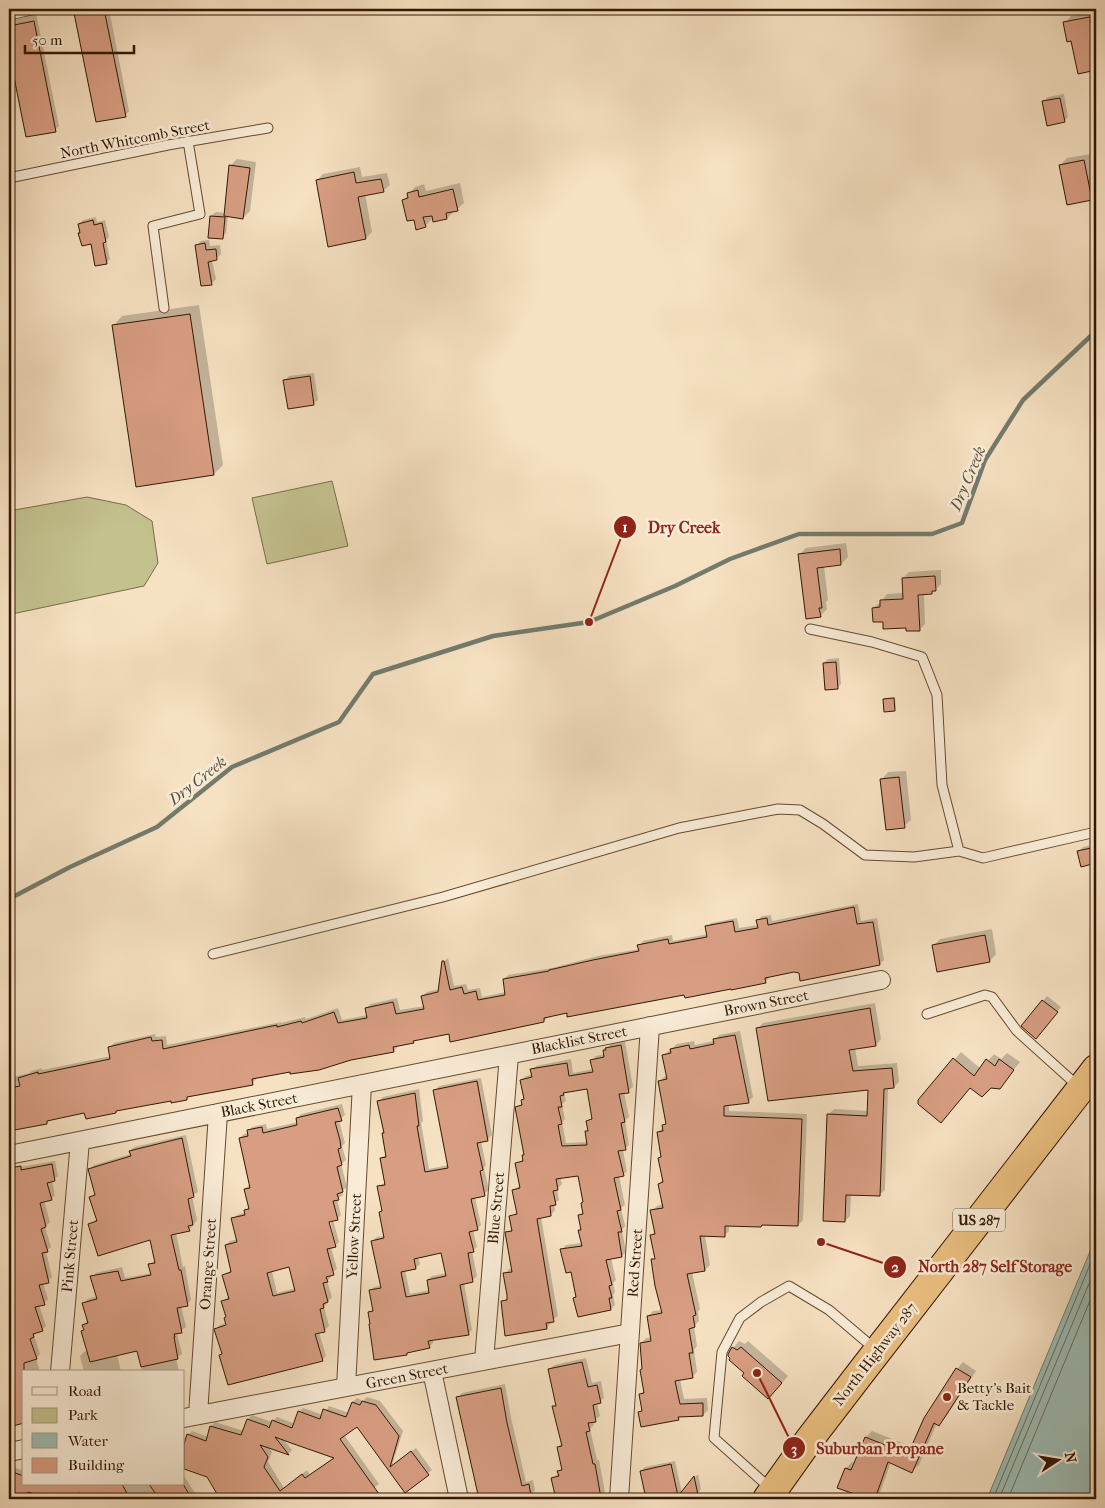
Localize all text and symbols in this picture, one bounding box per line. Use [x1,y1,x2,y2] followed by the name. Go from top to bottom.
[25,22,134,54] scale bar
[32,31,63,49] text: 50 m
[59,116,212,162] street label: North Whitcomb Street
[945,443,990,514] water label: Dry Creek
[613,512,730,543] callout: Dry Creek
[622,518,628,536] text: 1
[648,518,721,538] text: Dry Creek
[164,752,230,810] water label: Dry Creek
[722,986,811,1020] street label: Brown Street
[529,1022,629,1058] street label: Blacklist Street
[219,1089,300,1121] street label: Black Street
[484,1170,508,1245] street label: Blue Street
[343,1192,365,1280] street label: Yellow Street
[953,1208,1005,1232] road number: US 287
[196,1217,220,1311] street label: Orange Street
[58,1218,82,1293] street label: Pink Street
[624,1227,646,1298] street label: Red Street
[883,1251,1082,1282] callout: North 287 Self Storage
[918,1257,1072,1277] text: North 287 Self Storage
[891,1258,899,1276] text: 2
[829,1299,921,1409] street label: North Highway 287
[364,1359,450,1393] street label: Green Street
[22,1370,185,1486] legend
[957,1379,1032,1414] place label: Betty's Bait & Tackle
[68,1382,102,1400] text: Road
[941,1391,953,1403] marker: Betty's Bait & Tackle
[68,1406,98,1424] text: Park
[67,1432,108,1450] text: Water
[781,1433,953,1464] callout: Suburban Propane
[1032,1436,1082,1486] north arrow
[816,1439,944,1459] text: Suburban Propane
[791,1440,797,1458] text: 3
[1061,1450,1080,1465] text: N
[68,1456,125,1474] text: Building

